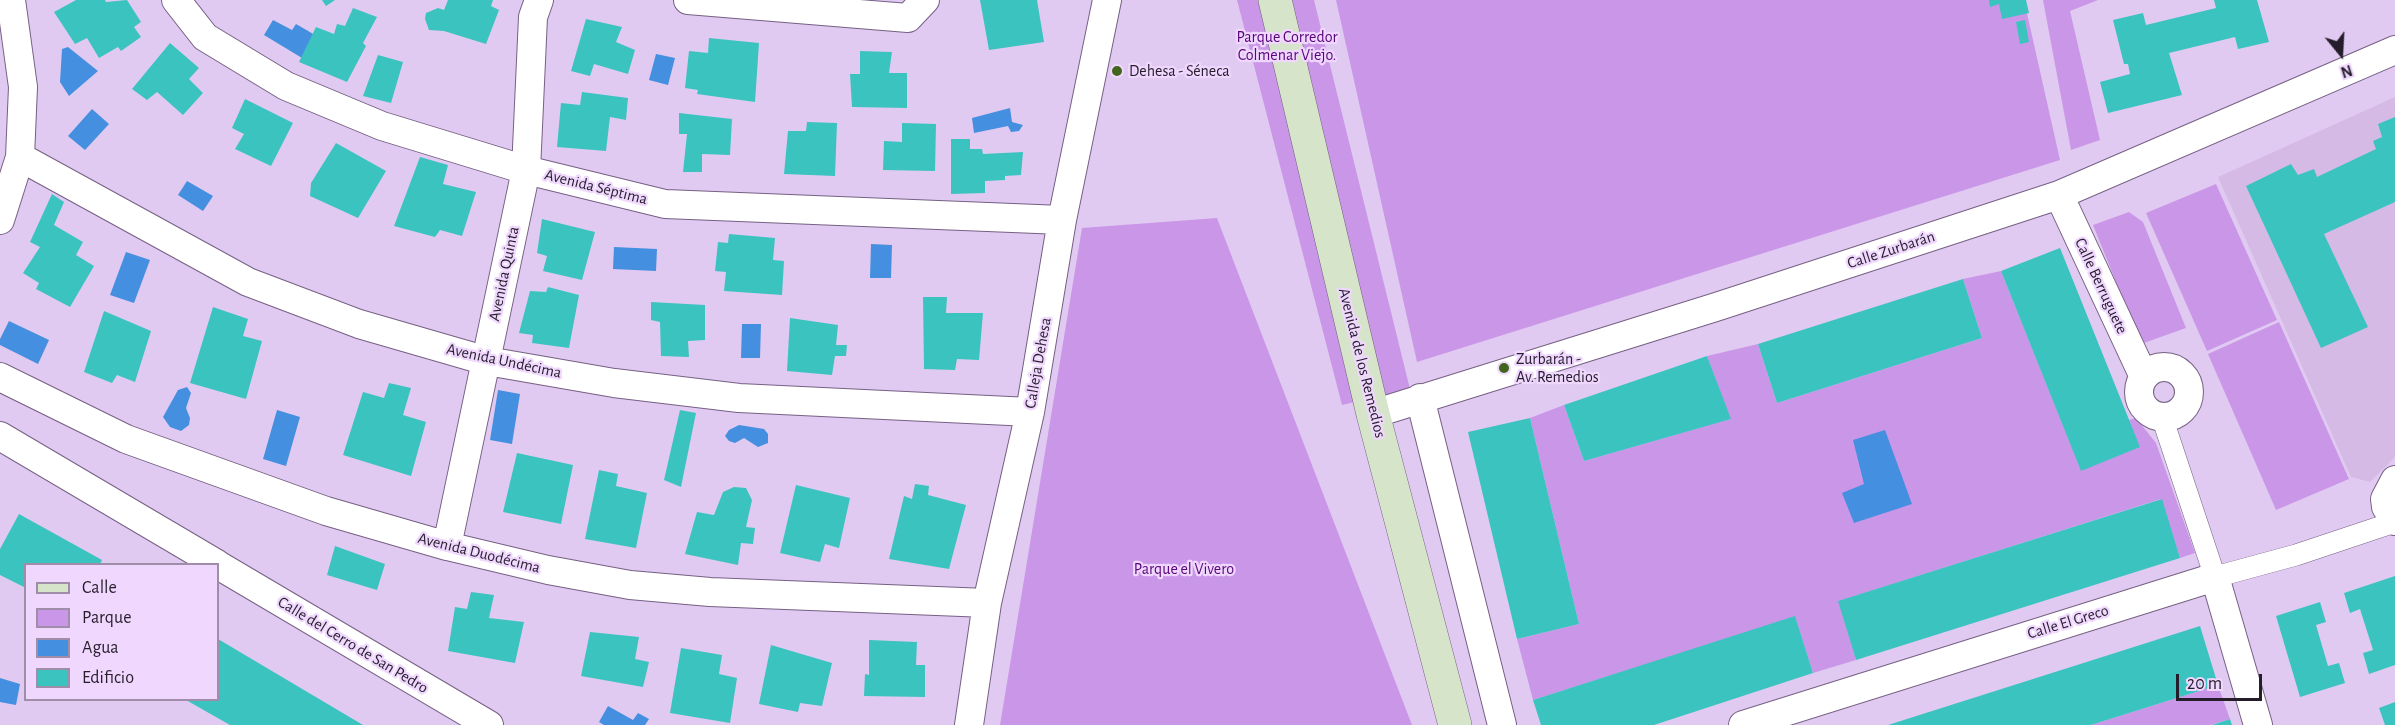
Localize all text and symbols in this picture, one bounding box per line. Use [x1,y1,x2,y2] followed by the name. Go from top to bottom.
[2311,24,2371,84] north arrow
[1236,27,1338,65] park label: Parque Corredor Colmenar Viejo.
[1129,61,1230,81] place label: Dehesa - Séneca
[2339,62,2354,80] text: N
[1110,64,1124,78] marker: Dehesa - Séneca
[543,165,649,209] street label: Avenida Séptima
[485,225,523,323] street label: Avenida Quinta
[1845,227,1937,273] street label: Calle Zurbarán
[2070,235,2132,337] street label: Calle Berruguete
[1334,286,1390,440] street label: Avenida de los Remedios
[1021,316,1055,410] street label: Calleja Dehesa
[445,339,563,383] street label: Avenida Undécima
[1516,349,1599,387] place label: Zurbarán - Av. Remedios
[1497,361,1511,375] marker: Zurbarán - Av. Remedios
[416,529,542,577] street label: Avenida Duodécima
[1134,559,1234,579] park label: Parque el Vivero
[24,563,219,701] legend
[82,579,117,597] text: Calle
[274,592,432,698] street label: Calle del Cerro de San Pedro
[2025,601,2111,643] street label: Calle El Greco
[82,609,131,627] text: Parque
[82,639,119,657] text: Agua
[2179,662,2264,700] scale bar
[82,669,134,687] text: Edificio
[2187,675,2222,693] text: 20 m

